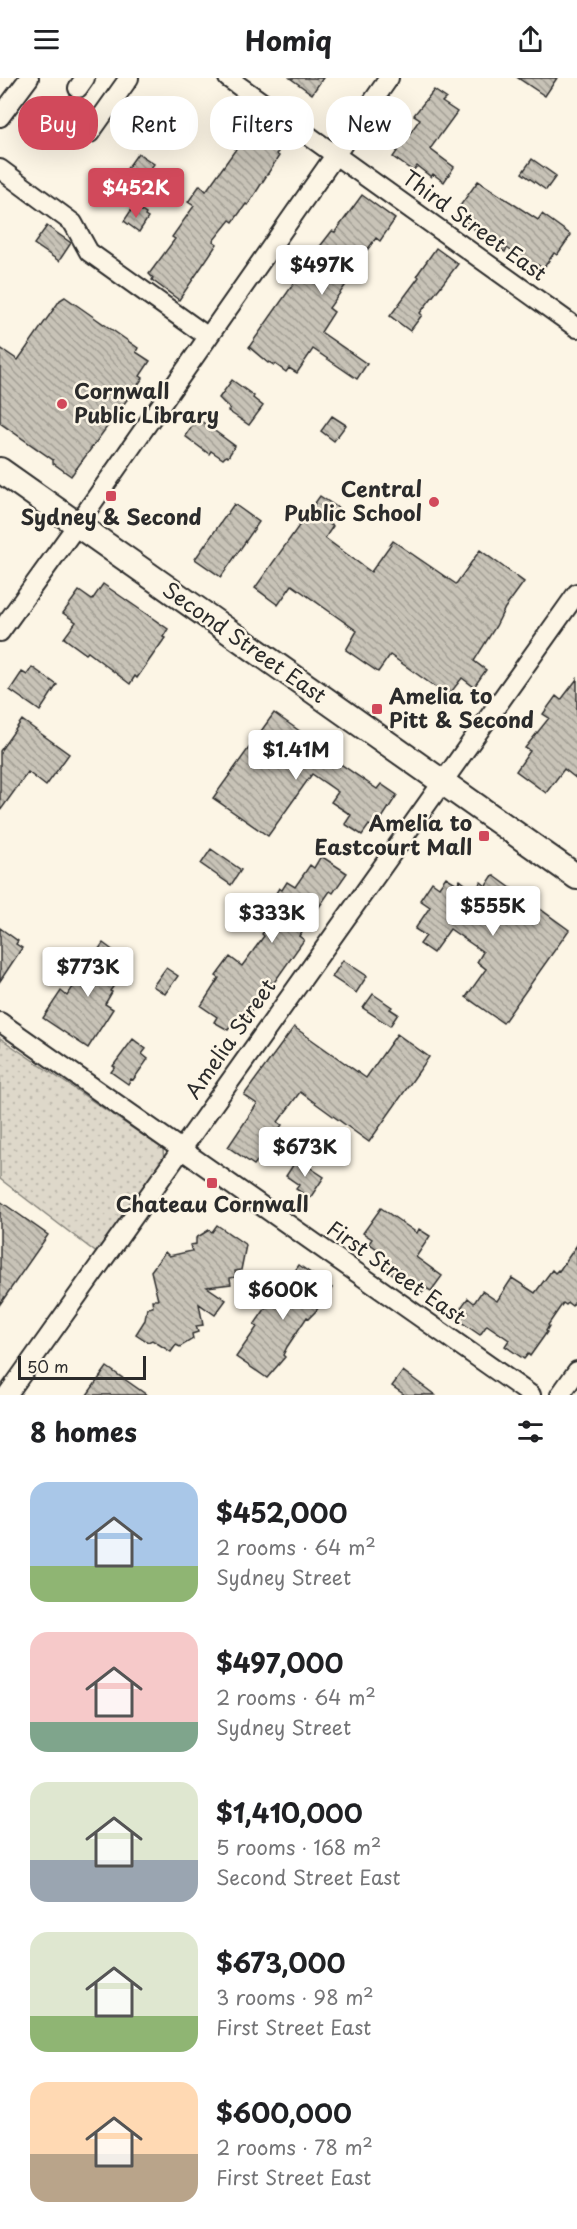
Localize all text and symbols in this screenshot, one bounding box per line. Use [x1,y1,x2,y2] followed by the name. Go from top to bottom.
[245,19,332,60] text: Homiq
[30,23,63,56] icon: menu
[514,23,547,56] icon: share
[18,96,98,150] chip: Buy
[110,96,198,150] chip: Rent
[210,96,314,150] chip: Filters
[326,96,412,150] chip: New
[396,161,554,288] street label: Third Street East
[94,168,178,219] pin: $452K
[102,172,170,202] text: $452K
[280,245,364,296] pin: $497K
[290,249,354,279] text: $497K
[74,374,219,430] place label: Cornwall Public Library
[55,397,69,411] marker: Cornwall Public Library
[284,472,422,528] place label: Central Public School
[104,489,118,503] marker: Sydney & Second
[427,495,441,509] marker: Central Public School
[20,500,202,532] place label: Sydney & Second
[157,573,334,710] street label: Second Street East
[389,679,534,735] place label: Amelia to Pitt & Second
[370,702,384,716] marker: Amelia to Pitt & Second
[247,730,345,781] pin: $1.41M
[262,734,330,764] text: $1.41M
[315,806,472,862] place label: Amelia to Eastcourt Mall
[477,829,491,843] marker: Amelia to Eastcourt Mall
[451,886,535,937] pin: $555K
[460,890,526,920] text: $555K
[230,893,314,944] pin: $333K
[239,897,305,927] text: $333K
[46,947,130,998] pin: $773K
[56,951,120,981] text: $773K
[176,971,283,1104] street label: Amelia Street
[263,1127,347,1178] pin: $673K
[273,1131,337,1161] text: $673K
[205,1176,219,1190] marker: Chateau Cornwall
[116,1187,308,1219] place label: Chateau Cornwall
[321,1211,473,1331] street label: First Street East
[241,1270,325,1321] pin: $600K
[248,1274,318,1304] text: $600K
[18,1353,146,1380] scale bar
[27,1354,68,1378] text: 50 m
[30,1412,137,1451] text: 8 homes
[514,1415,547,1448] icon: filters
[216,1493,347,1532] text: $452,000
[78,1506,150,1578] icon: home
[216,1532,376,1562] text: 2 rooms · 64 m²
[216,1562,351,1592] text: Sydney Street
[216,1643,343,1682] text: $497,000
[78,1656,150,1728] icon: home
[216,1682,376,1712] text: 2 rooms · 64 m²
[216,1712,351,1742] text: Sydney Street
[216,1793,363,1832] text: $1,410,000
[78,1806,150,1878] icon: home
[216,1832,381,1862] text: 5 rooms · 168 m²
[216,1862,400,1892] text: Second Street East
[216,1943,345,1982] text: $673,000
[78,1956,150,2028] icon: home
[216,1982,374,2012] text: 3 rooms · 98 m²
[216,2012,371,2042] text: First Street East
[216,2093,352,2132] text: $600,000
[78,2106,150,2178] icon: home
[216,2132,373,2162] text: 2 rooms · 78 m²
[216,2162,371,2192] text: First Street East

